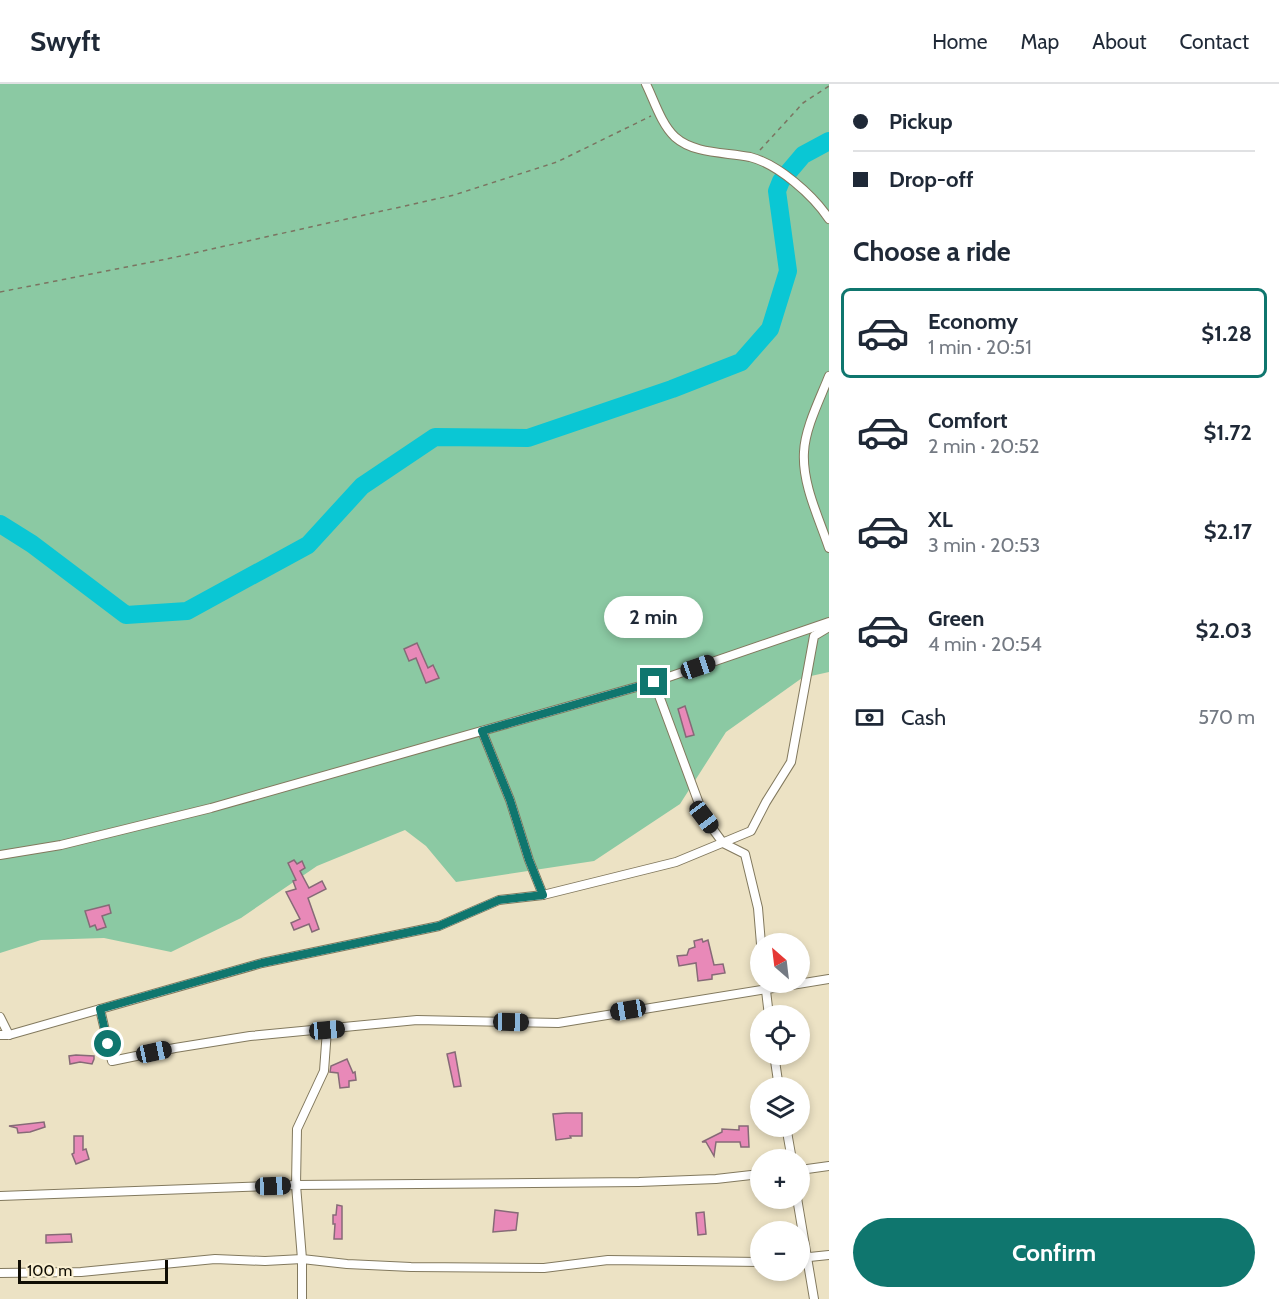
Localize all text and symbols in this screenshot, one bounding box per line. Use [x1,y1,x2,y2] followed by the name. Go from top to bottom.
[30,24,101,58] text: Swyft
[932,29,988,54] text: Home
[1021,29,1059,54] text: Map
[1092,29,1146,54] text: About
[1179,29,1249,54] text: Contact
[889,108,953,135] text: Pickup
[889,166,973,193] text: Drop-off
[853,235,1011,268] text: Choose a ride
[856,306,910,360] icon: car
[928,308,1018,335] text: Economy
[1201,320,1252,347] text: $1.28
[928,335,1032,359] text: 1 min · 20:51
[856,405,910,459] icon: car
[928,407,1007,434] text: Comfort
[1203,419,1252,446] text: $1.72
[928,434,1040,458] text: 2 min · 20:52
[856,504,910,558] icon: car
[928,506,953,533] text: XL
[1204,518,1252,545] text: $2.17
[928,533,1040,557] text: 3 min · 20:53
[604,595,704,637] callout: 2 min
[856,603,910,657] icon: car
[629,605,678,629] text: 2 min
[928,605,984,632] text: Green
[1196,617,1252,644] text: $2.03
[928,632,1042,656] text: 4 min · 20:54
[678,653,718,681] car
[640,668,667,695] route end
[853,701,886,734] icon: cash
[901,704,946,731] text: Cash
[1198,705,1255,729] text: 570 m
[686,797,722,837] car
[750,933,810,993] north arrow
[750,933,810,1281] map controls
[609,998,647,1022] car
[750,1005,810,1065] button: locate
[493,1013,529,1031] car
[308,1019,346,1041] car
[94,1030,121,1057] route start
[135,1039,173,1065] car
[750,1077,810,1137] button: layers
[750,1149,810,1209] button: +
[255,1176,291,1196] car
[853,1218,1255,1287] button: Confirm
[750,1221,810,1281] button: −
[18,1257,168,1284] scale bar
[27,1261,72,1280] text: 100 m

